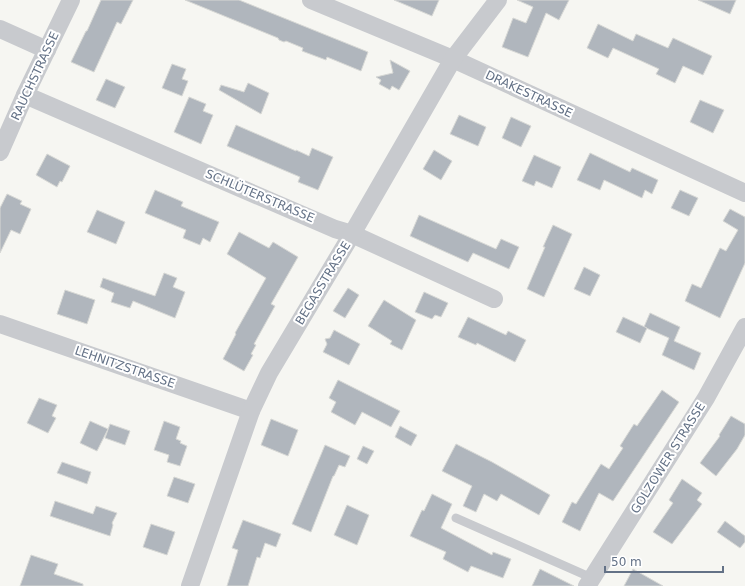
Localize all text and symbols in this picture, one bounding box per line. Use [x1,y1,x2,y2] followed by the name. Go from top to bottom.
[8,30,62,122] street label: RAUCHSTRASSE
[483,68,575,120] street label: DRAKESTRASSE
[203,165,317,225] street label: SCHLÜTERSTRASSE
[293,239,353,327] street label: BEGASSTRASSE
[73,343,177,391] street label: LEHNITZSTRASSE
[628,400,708,516] street label: GOLZOWER STRASSE
[605,548,723,574] scale bar
[611,555,642,569] text: 50 m

